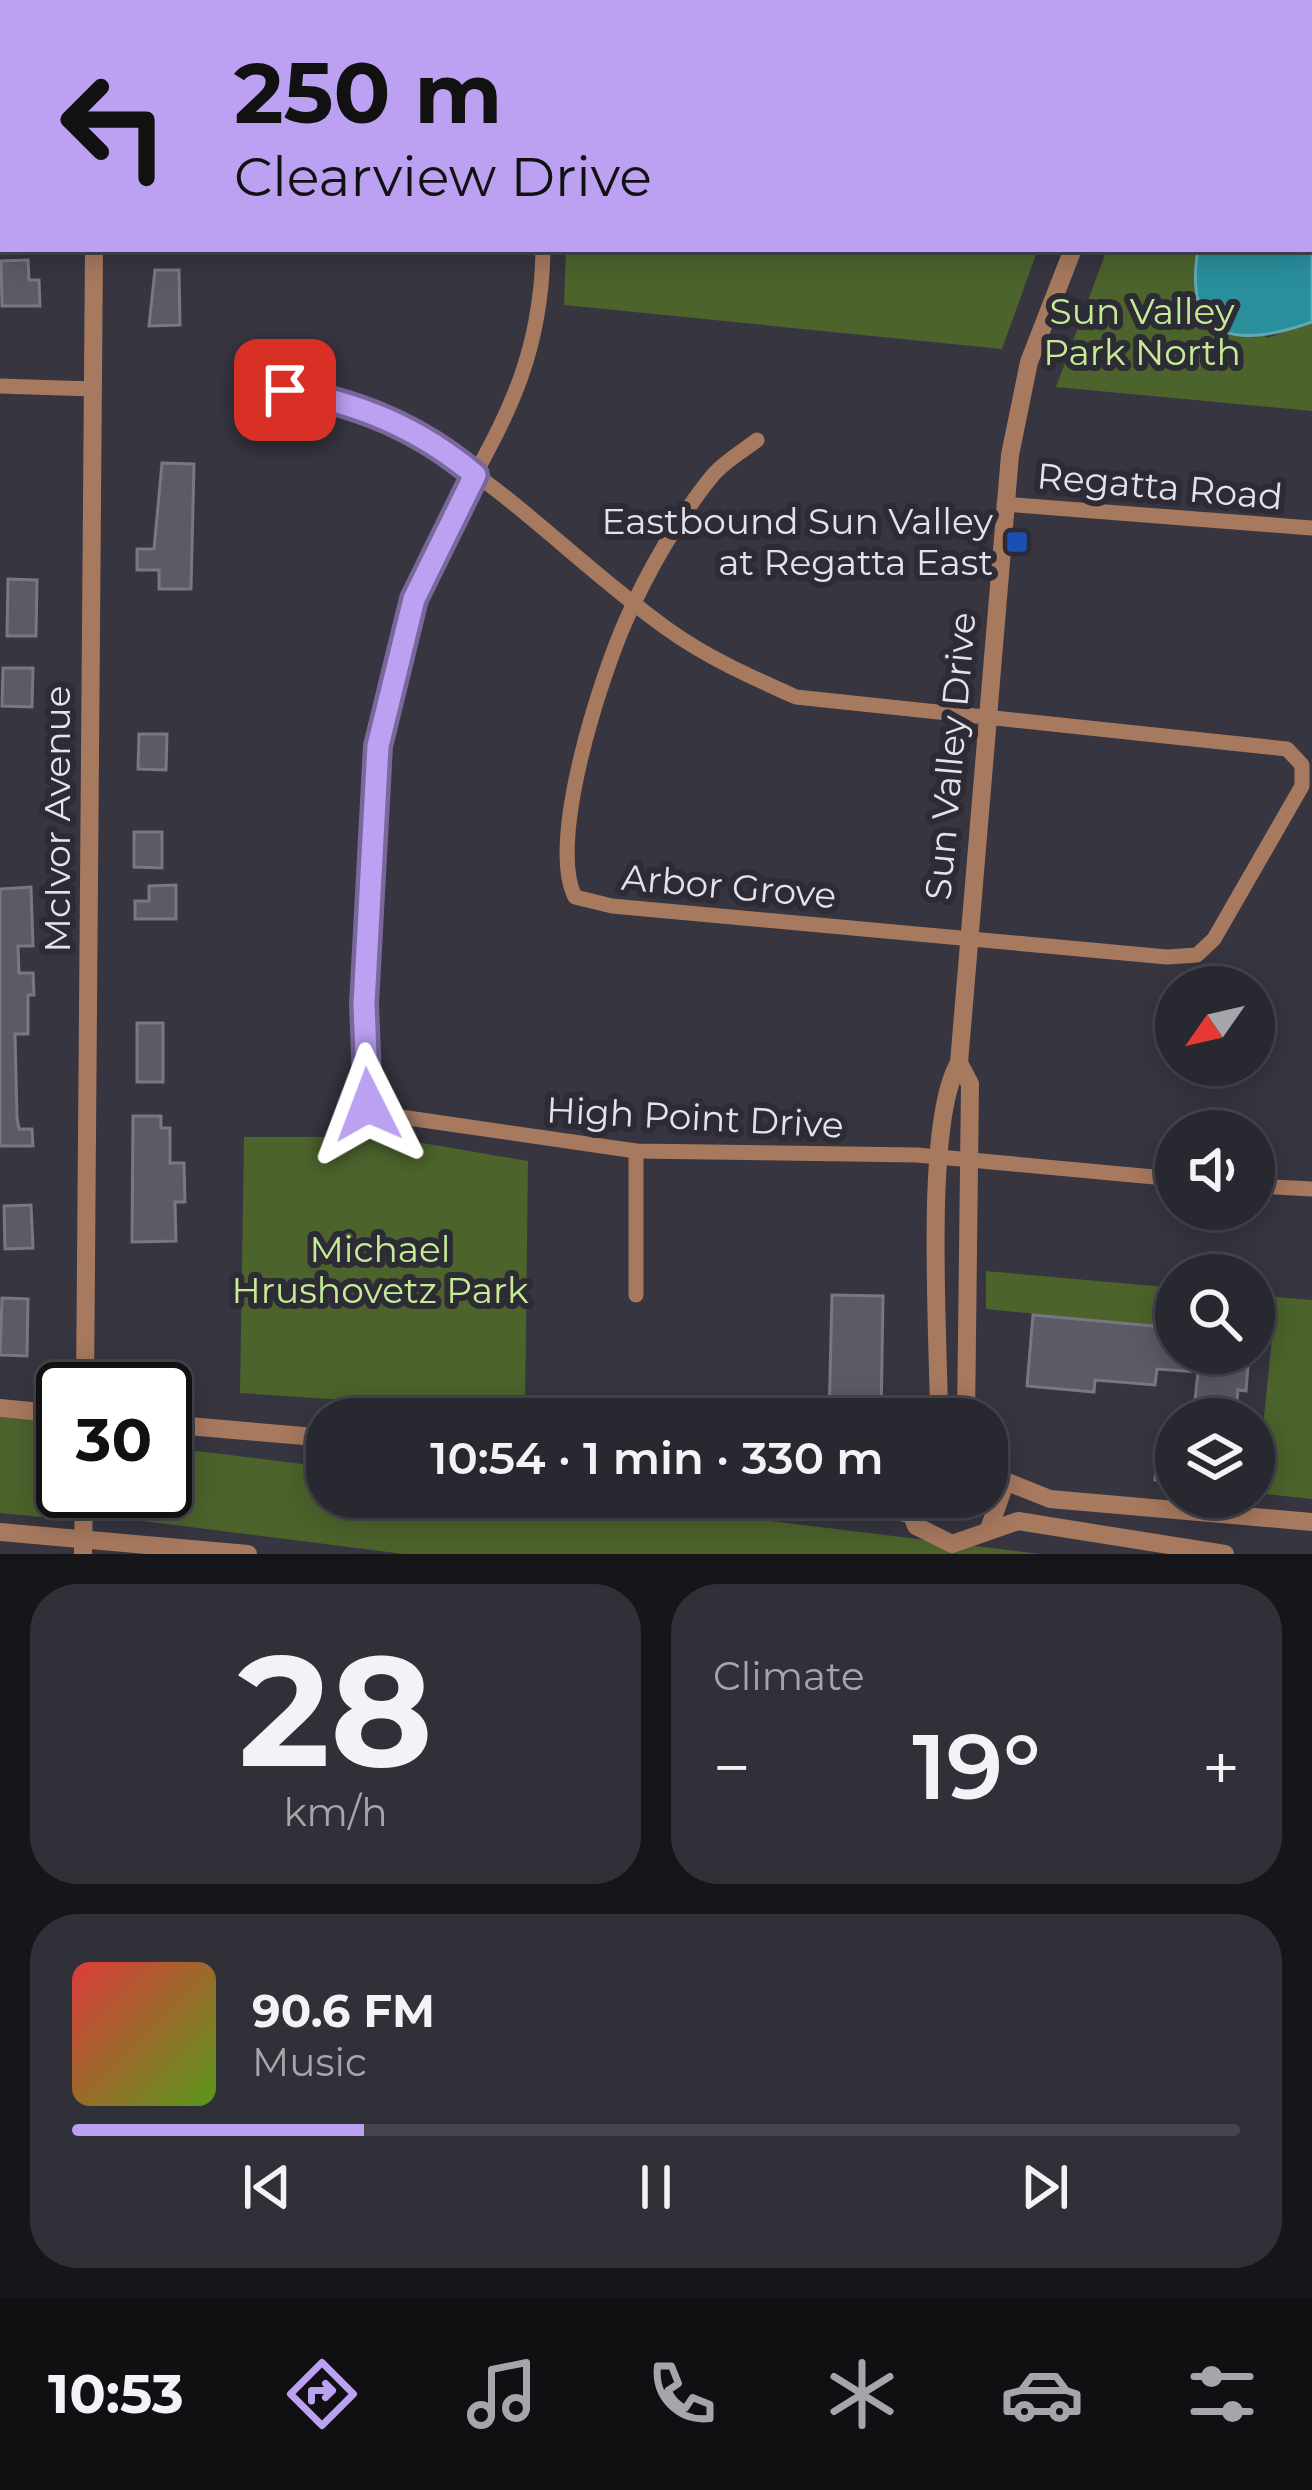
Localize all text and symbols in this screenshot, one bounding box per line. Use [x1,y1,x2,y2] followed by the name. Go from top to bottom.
[234,42,502,144] text: 250 m
[36,48,192,204] icon: left
[234,144,652,210] text: Clearview Drive
[1043,289,1241,374] park label: Sun Valley Park North
[234,339,336,441] pin
[252,357,318,423] icon: arrive
[1035,453,1285,519] street label: Regatta Road
[602,499,993,584] place label: Eastbound Sun Valley at Regatta East
[1004,529,1030,555] marker: Eastbound Sun Valley at Regatta East
[916,610,984,902] street label: Sun Valley Drive
[35,686,79,952] street label: McIvor Avenue
[620,855,838,917] street label: Arbor Grove
[1155,966,1275,1086] north arrow
[1155,966,1275,1518] map controls
[305,1042,431,1168] position arrow
[545,1087,845,1147] street label: High Point Drive
[1155,1110,1275,1230] button: sound
[231,1227,529,1312] park label: Michael Hrushovetz Park
[1155,1254,1275,1374] button: search
[36,1362,192,1518] speed limit sign: 30
[1155,1398,1275,1518] button: layers
[430,1430,884,1485] text: 10:54 · 1 min · 330 m
[238,1615,433,1805] text: 28
[713,1652,865,1700] text: Climate
[912,1712,1041,1822] text: 19°
[713,1727,751,1808] text: −
[1202,1727,1240,1808] text: +
[283,1788,388,1836] text: km/h
[252,1983,435,2038] text: 90.6 FM
[252,2038,367,2086] text: Music
[234,2154,300,2220] icon: previous
[623,2154,689,2220] icon: pause
[1012,2154,1078,2220] icon: next
[280,2352,364,2436] icon: directions
[460,2352,544,2436] icon: music
[640,2352,724,2436] icon: phone
[820,2352,904,2436] icon: climate
[1000,2352,1084,2436] icon: car
[1180,2352,1264,2436] icon: filters
[48,2361,184,2427] text: 10:53

